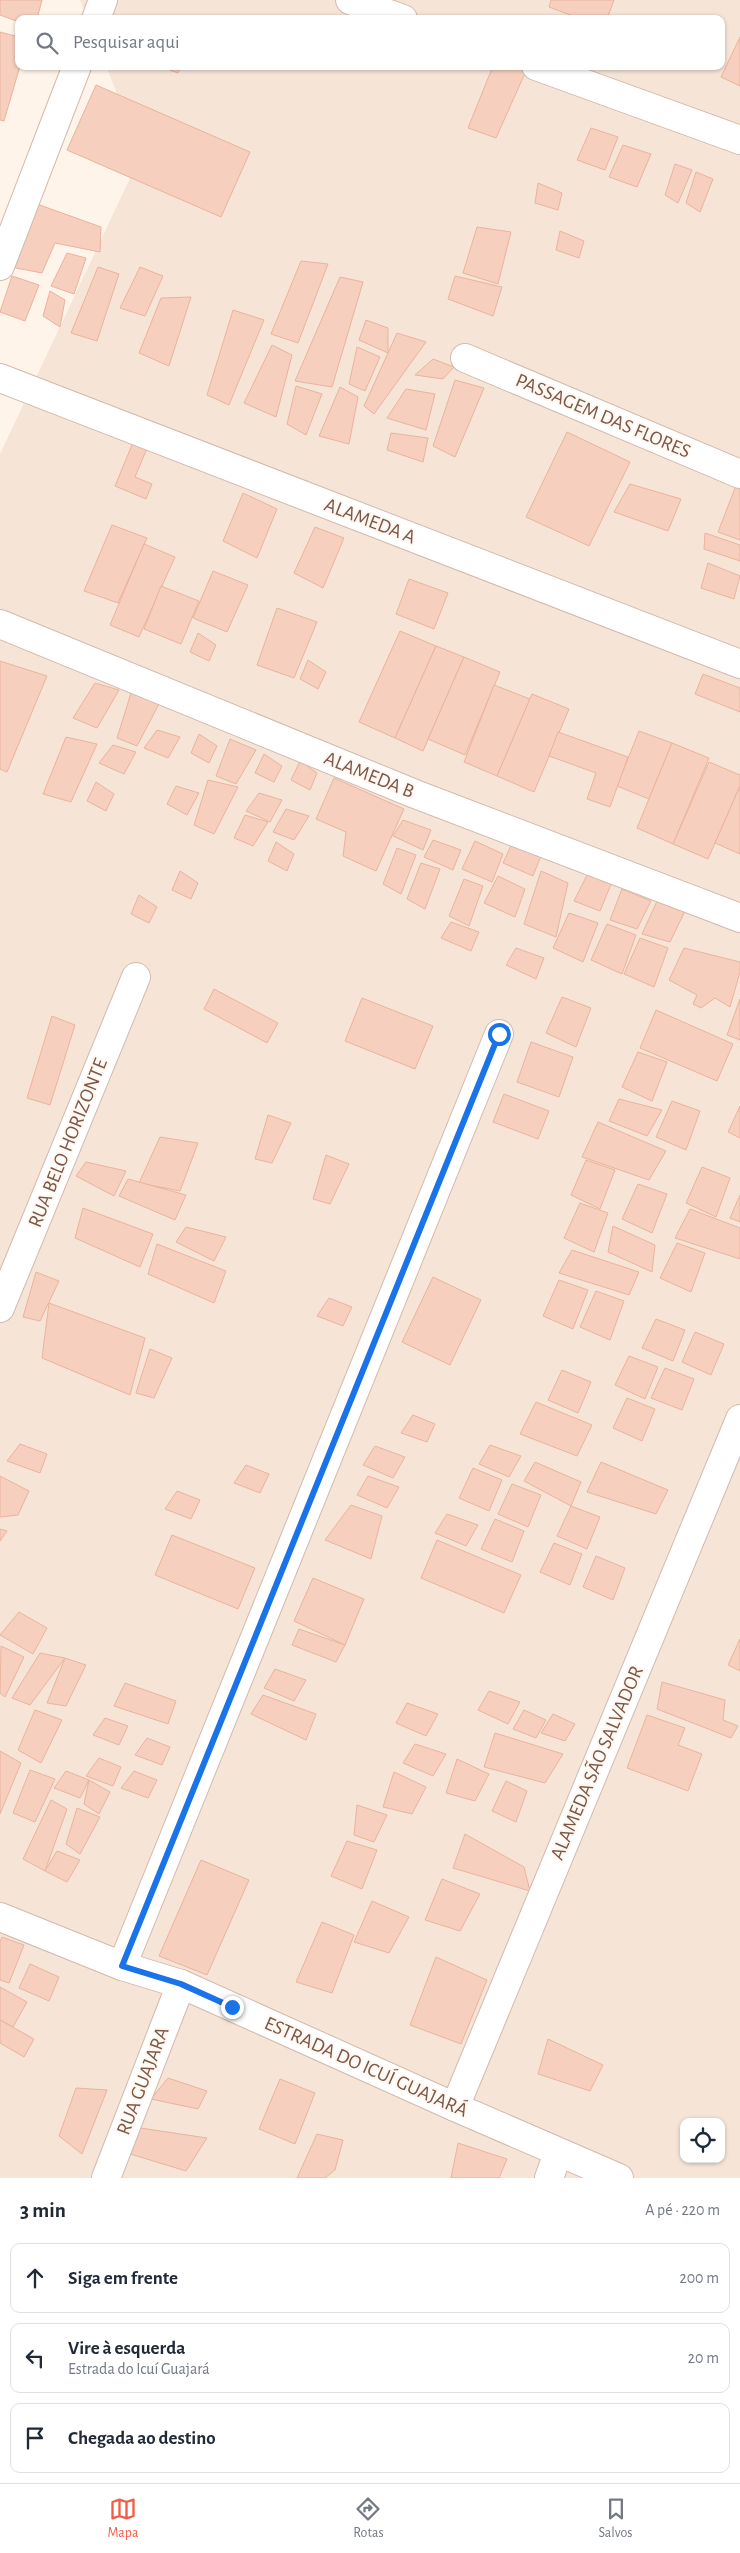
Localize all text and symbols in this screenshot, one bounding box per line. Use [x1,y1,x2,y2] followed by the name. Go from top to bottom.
[15,15,725,70] search box
[33,29,61,57] icon: search
[73,33,179,52] text: Pesquisar aqui
[513,370,693,462] street label: PASSAGEM DAS FLORES
[322,494,419,548] street label: ALAMEDA A
[321,748,417,802] street label: ALAMEDA B
[488,1023,511,1046] route start
[25,1055,111,1230] street label: RUA BELO HORIZONTE
[546,1663,647,1863] street label: ALAMEDA SÃO SALVADOR
[221,1996,244,2019] route end
[261,2012,472,2121] street label: ESTRADA DO ICUÍ GUAJARÁ
[113,2024,173,2138] street label: RUA GUAJARA
[680,2118,725,2163] map controls
[680,2118,725,2163] button: locate
[20,2200,66,2221] text: 3 min
[645,2202,720,2218] text: A pé · 220 m
[21,2264,49,2292] icon: ahead
[68,2269,178,2288] text: Siga em frente
[679,2270,719,2286] text: 200 m
[68,2339,185,2358] text: Vire à esquerda
[21,2344,49,2372] icon: left
[688,2350,719,2366] text: 20 m
[68,2361,210,2377] text: Estrada do Icuí Guajará
[21,2424,49,2452] icon: arrive
[68,2429,216,2448] text: Chegada ao destino
[107,2495,138,2542] tab: Mapa
[353,2495,384,2542] tab: Rotas
[599,2495,633,2542] tab: Salvos

